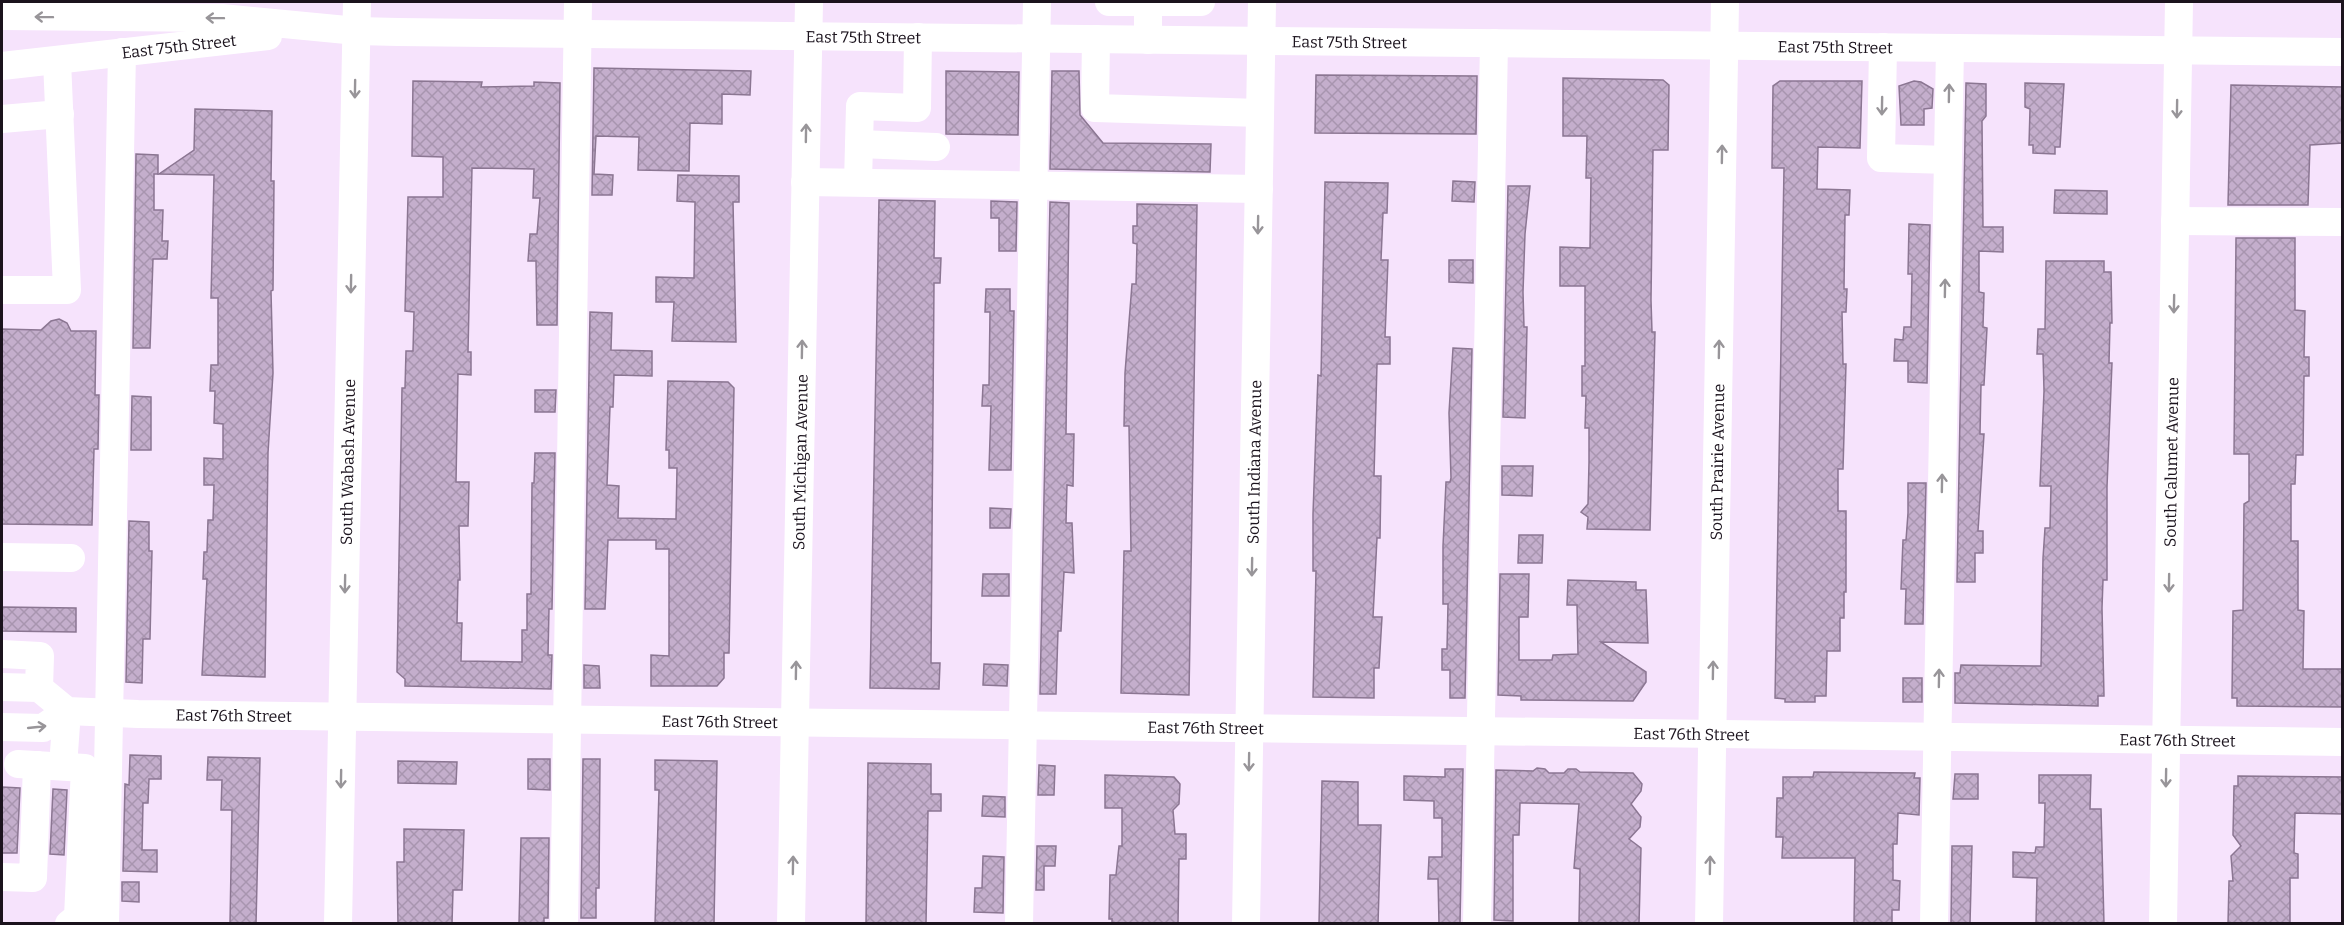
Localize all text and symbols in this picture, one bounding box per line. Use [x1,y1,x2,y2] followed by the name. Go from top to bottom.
[34,11,54,23] one-way arrow
[205,13,225,24] one-way arrow
[806,27,921,47] street label: East 75th Street
[120,30,237,62] street label: East 75th Street
[1292,32,1407,52] street label: East 75th Street
[1777,37,1893,57] street label: East 75th Street
[350,79,361,99] one-way arrow
[1943,83,1955,103] one-way arrow
[1876,95,1887,115] one-way arrow
[2172,99,2183,119] one-way arrow
[800,124,812,144] one-way arrow
[1716,145,1728,165] one-way arrow
[1252,215,1264,235] one-way arrow
[345,274,357,294] one-way arrow
[1940,278,1951,298] one-way arrow
[2168,294,2180,314] one-way arrow
[796,340,808,360] one-way arrow
[1713,340,1725,360] one-way arrow
[789,374,811,550] street label: South Michigan Avenue
[2160,377,2182,547] street label: South Calumet Avenue
[336,379,359,545] street label: South Wabash Avenue
[1243,380,1265,544] street label: South Indiana Avenue
[1706,384,1728,541] street label: South Prairie Avenue
[1936,473,1948,493] one-way arrow
[1246,557,1258,577] one-way arrow
[2163,573,2175,593] one-way arrow
[339,574,351,594] one-way arrow
[790,661,802,681] one-way arrow
[1707,661,1719,681] one-way arrow
[1933,668,1945,688] one-way arrow
[175,705,292,725] street label: East 76th Street
[661,711,778,732] street label: East 76th Street
[1147,717,1264,738] street label: East 76th Street
[27,721,46,732] one-way arrow
[1633,723,1750,744] street label: East 76th Street
[2119,730,2236,750] street label: East 76th Street
[1243,752,1255,772] one-way arrow
[2160,768,2171,788] one-way arrow
[335,769,347,789] one-way arrow
[787,856,798,876] one-way arrow
[1704,856,1715,876] one-way arrow

